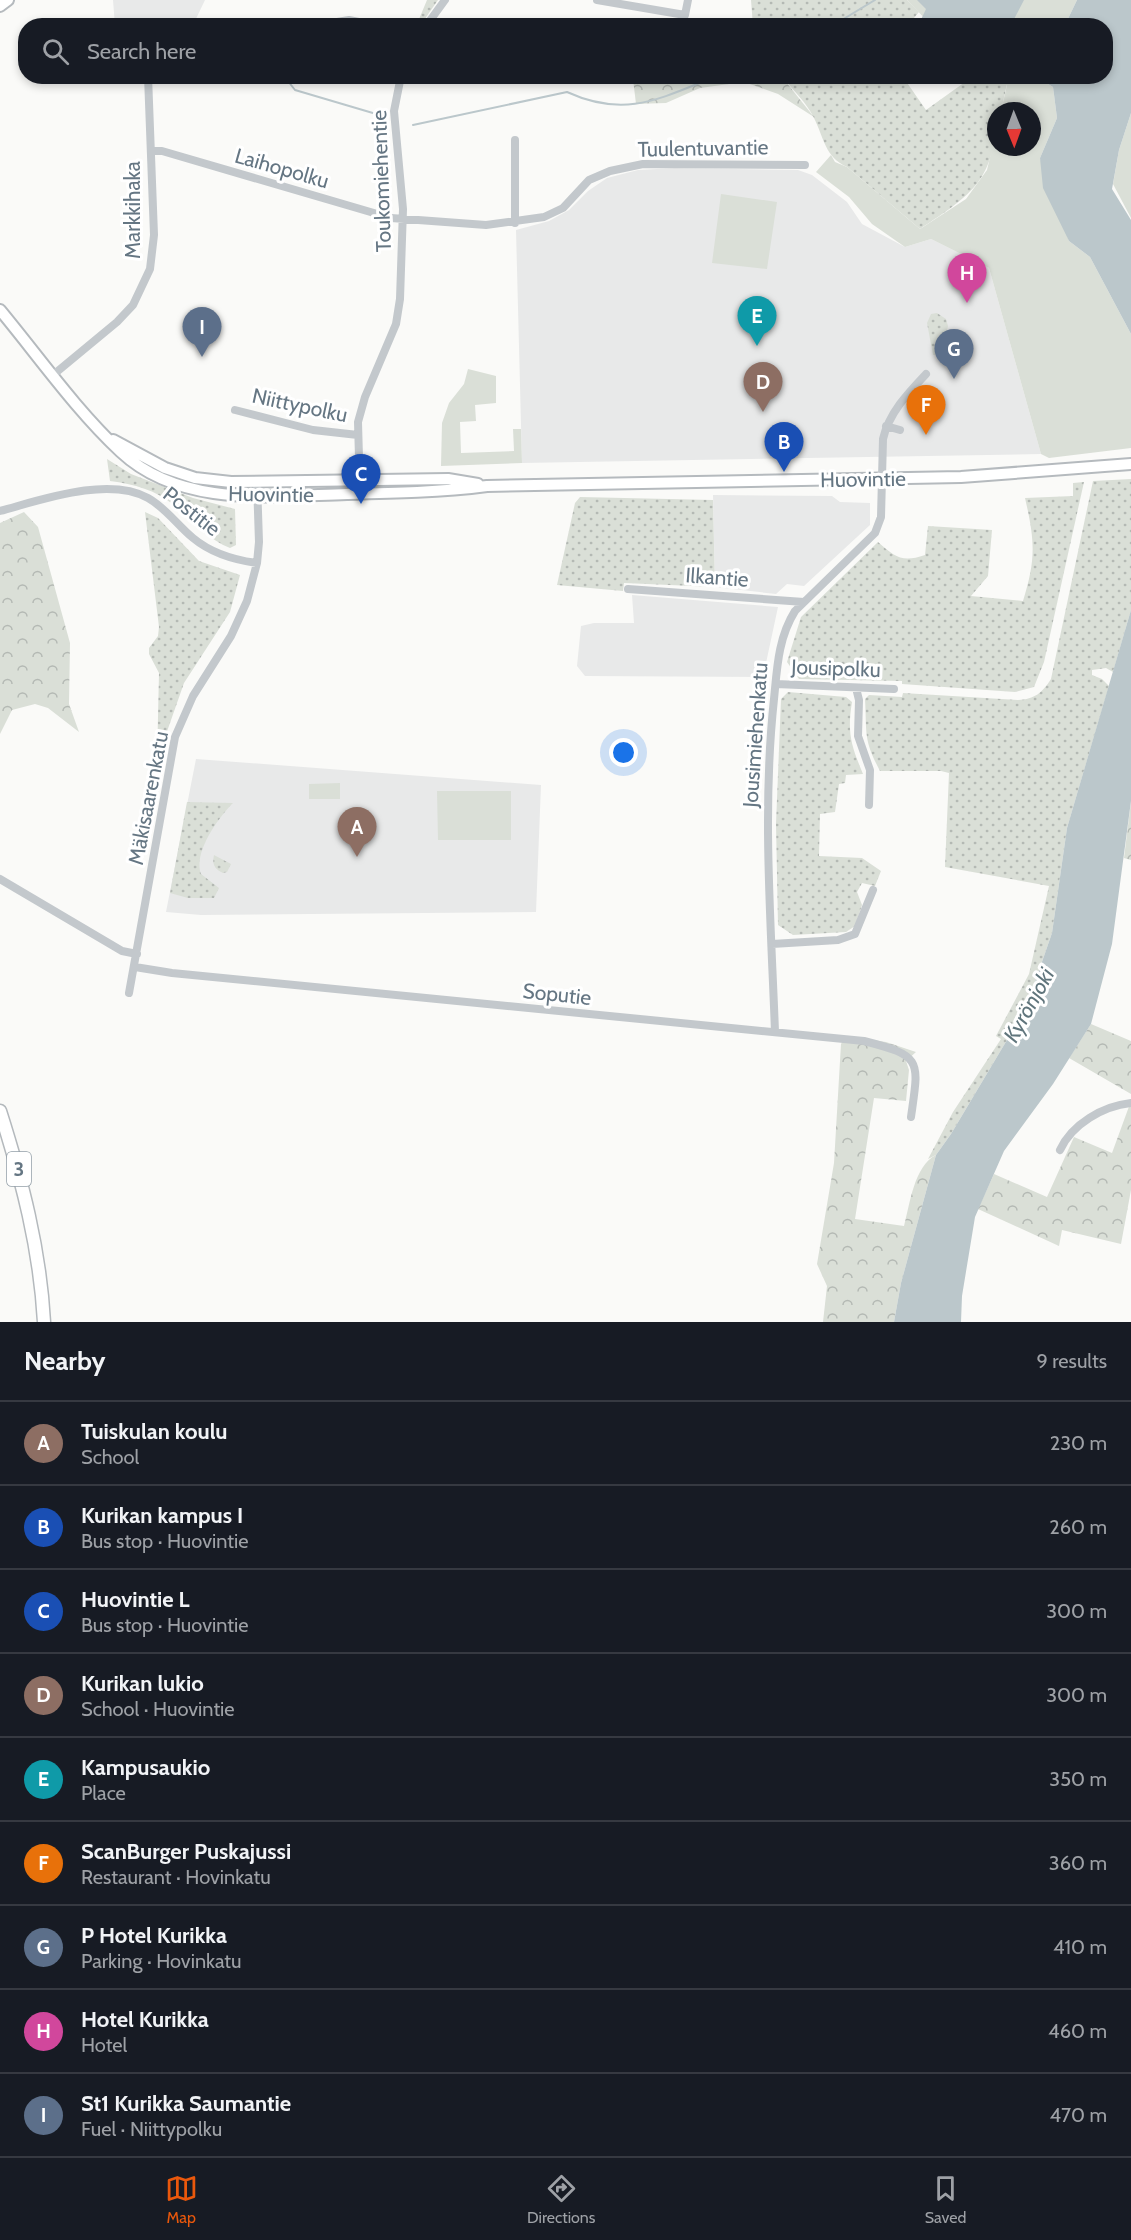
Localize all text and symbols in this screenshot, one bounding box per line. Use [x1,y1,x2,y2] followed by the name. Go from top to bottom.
[18,18,1113,84] search box
[39,35,72,68] icon: search
[87,38,196,65] text: Search here
[987,102,1041,156] north arrow
[366,109,396,252] street label: Toukomiehentie
[637,134,769,162] street label: Tuulentuvantie
[232,143,332,193] street label: Laihopolku
[120,161,145,259] street label: Markkihaka
[948,254,986,303] pin: H
[738,296,777,346] pin: E
[182,308,222,357] pin: I
[934,330,974,379] pin: G
[744,362,783,412] pin: D
[250,383,350,427] street label: Niittypolku
[906,386,946,435] pin: F
[764,422,804,472] pin: B
[342,454,380,504] pin: C
[820,466,906,492] street label: Huovintie
[158,481,226,541] street label: Postitie
[228,481,314,507] street label: Huovintie
[685,562,750,592] street label: Ilkantie
[790,654,881,682] street label: Jousipolku
[737,662,773,809] street label: Jousimiehenkatu
[123,729,173,867] street label: Mäkisaarenkatu
[609,738,638,767] your location
[338,808,376,857] pin: A
[998,963,1060,1047] water label: Kyrönjoki
[521,978,593,1010] street label: Soputie
[7,1152,31,1186] road number: 3
[24,1345,105,1377] text: Nearby
[1036,1349,1107,1373] text: 9 results
[81,1418,228,1445] text: Tuiskulan koulu
[37,1431,50,1455] text: A
[1050,1431,1107,1455] text: 230 m
[81,1445,139,1469] text: School
[81,1502,243,1529] text: Kurikan kampus I
[37,1515,50,1539] text: B
[1049,1515,1107,1539] text: 260 m
[81,1529,248,1553] text: Bus stop · Huovintie
[81,1586,190,1613] text: Huovintie L
[37,1599,50,1623] text: C
[1046,1599,1107,1623] text: 300 m
[81,1613,248,1637] text: Bus stop · Huovintie
[81,1670,204,1697] text: Kurikan lukio
[36,1683,51,1707] text: D
[1046,1683,1107,1707] text: 300 m
[81,1697,235,1721] text: School · Huovintie
[81,1754,210,1781] text: Kampusaukio
[38,1767,49,1791] text: E
[1049,1767,1107,1791] text: 350 m
[81,1781,126,1805] text: Place
[81,1838,291,1865] text: ScanBurger Puskajussi
[38,1851,49,1875] text: F
[1049,1851,1107,1875] text: 360 m
[81,1865,271,1889] text: Restaurant · Hovinkatu
[81,1922,227,1949] text: P Hotel Kurikka
[37,1935,50,1959] text: G
[1053,1935,1107,1959] text: 410 m
[81,1949,242,1973] text: Parking · Hovinkatu
[81,2006,209,2033] text: Hotel Kurikka
[36,2019,51,2043] text: H
[1048,2019,1107,2043] text: 460 m
[81,2033,127,2057] text: Hotel
[81,2090,291,2117] text: St1 Kurikka Saumantie
[41,2103,46,2127] text: I
[1050,2103,1107,2127] text: 470 m
[81,2117,222,2141] text: Fuel · Niittypolku
[165,2172,198,2227] tab: Map
[527,2172,595,2227] tab: Directions
[925,2172,966,2227] tab: Saved

